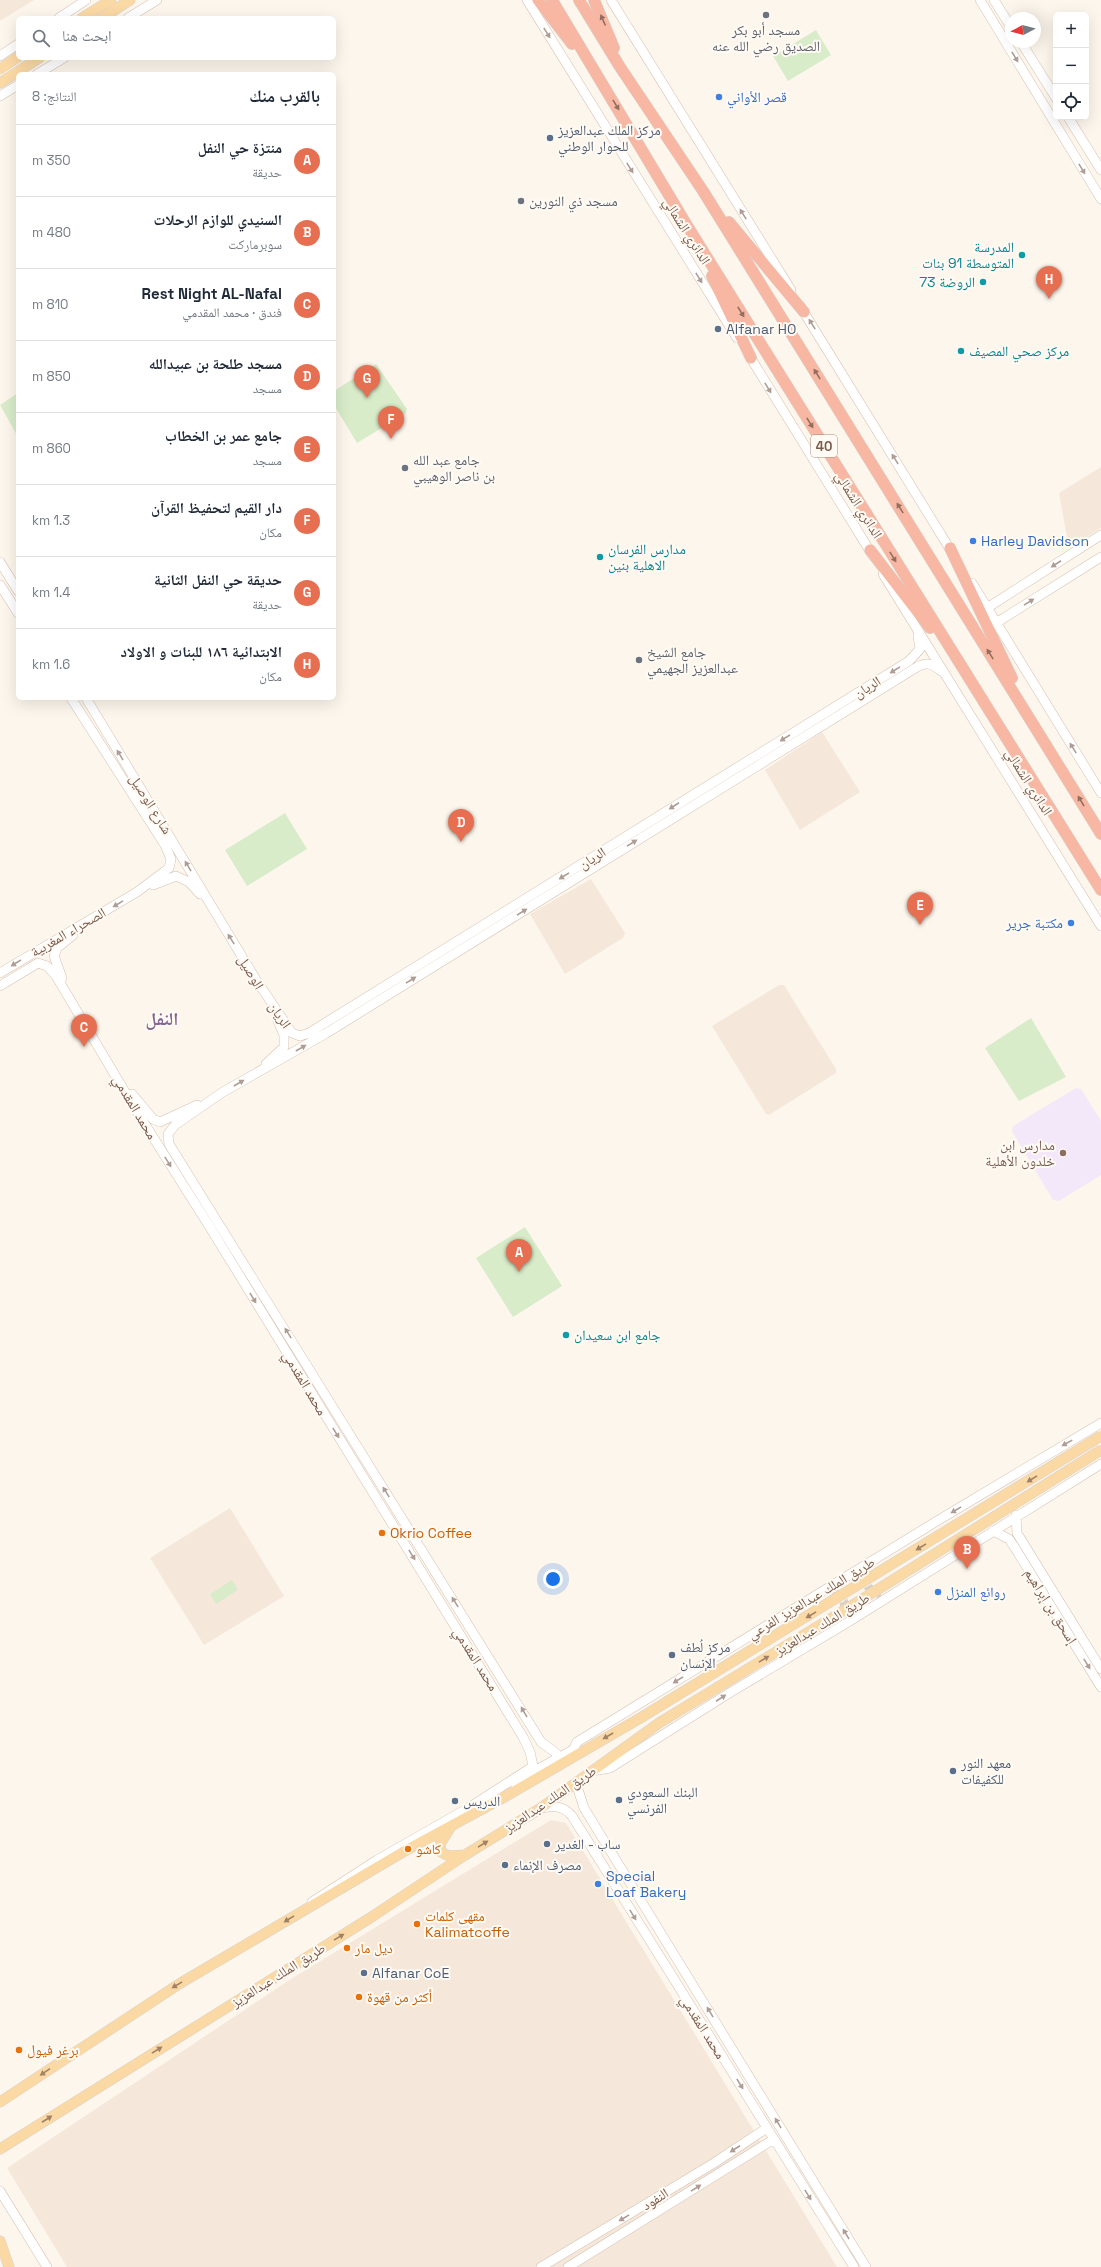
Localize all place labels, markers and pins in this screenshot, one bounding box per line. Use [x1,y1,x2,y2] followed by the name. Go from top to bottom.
[761,10,771,20] marker: مسجد أبو بكر الصديق رضي الله عنه
[712,21,820,58] place label: مسجد أبو بكر الصديق رضي الله عنه
[727,88,787,109] place label: قصر الأواني
[714,92,724,102] marker: قصر الأواني
[557,121,661,158] place label: مركز الملك عبدالعزيز للحوار الوطني
[545,133,555,143] marker: مركز الملك عبدالعزيز للحوار الوطني
[529,192,618,213] place label: مسجد ذي النورين
[516,196,526,206] marker: مسجد ذي النورين
[922,238,1014,272] place label: المدرسة المتوسطة 91 بنات
[1017,250,1027,260] marker: المدرسة المتوسطة 91 بنات
[1036,266,1062,299] pin: H
[919,273,975,291] place label: الروضة 73
[978,277,988,287] marker: الروضة 73
[726,320,796,338] place label: Alfanar HO
[713,324,723,334] marker: Alfanar HO
[969,342,1069,363] place label: مركز صحي المصيف
[956,346,966,356] marker: مركز صحي المصيف
[354,365,380,398] pin: G
[378,406,404,439] pin: F
[413,451,495,488] place label: جامع عبد الله بن ناصر الوهيبي
[400,463,410,473] marker: جامع عبد الله بن ناصر الوهيبي
[981,532,1089,550] place label: Harley Davidson
[968,536,978,546] marker: Harley Davidson
[608,540,686,574] place label: مدارس الفرسان الاهلية بنين
[595,552,605,562] marker: مدارس الفرسان الاهلية بنين
[647,643,738,680] place label: جامع الشيخ عبدالعزيز الجهيمي
[634,655,644,665] marker: جامع الشيخ عبدالعزيز الجهيمي
[448,809,474,842] pin: D
[907,892,933,925] pin: E
[1005,914,1063,932] place label: مكتبة جرير
[1066,918,1076,928] marker: مكتبة جرير
[71,1014,97,1047] pin: C
[985,1136,1055,1170] place label: مدارس ابن خلدون الأهلية
[1058,1148,1068,1158] marker: مدارس ابن خلدون الأهلية
[506,1239,532,1272] pin: A
[574,1326,660,1345] place label: جامع ابن سعيدان
[561,1330,571,1340] marker: جامع ابن سعيدان
[390,1524,472,1542] place label: Okrio Coffee
[377,1528,387,1538] marker: Okrio Coffee
[954,1536,980,1569] pin: B
[946,1583,1006,1602] place label: روائع المنزل
[933,1587,943,1597] marker: روائع المنزل
[680,1638,730,1672] place label: مركز لُطف الإنسان
[667,1650,677,1660] marker: مركز لُطف الإنسان
[960,1754,1011,1788] place label: معهد النور للكفيفات
[948,1766,958,1776] marker: معهد النور للكفيفات
[627,1783,698,1820] place label: البنك السعودي الفرنسي
[463,1792,500,1810] place label: الدريس
[614,1795,624,1805] marker: البنك السعودي الفرنسي
[450,1796,460,1806] marker: الدريس
[554,1835,621,1853] place label: ساب - الغدير
[542,1839,552,1849] marker: ساب - الغدير
[416,1840,441,1858] place label: كاشو
[403,1844,413,1854] marker: كاشو
[513,1856,581,1874] place label: مصرف الإنماء
[500,1860,510,1870] marker: مصرف الإنماء
[606,1867,686,1901] place label: Special Loaf Bakery
[593,1879,603,1889] marker: Special Loaf Bakery
[425,1907,510,1941] place label: مقهى كلمات Kalimatcoffe
[412,1919,422,1929] marker: مقهى كلمات Kalimatcoffe
[354,1939,393,1957] place label: ديل مار
[342,1943,352,1953] marker: ديل مار
[372,1964,450,1982] place label: Alfanar CoE
[359,1968,369,1978] marker: Alfanar CoE
[367,1988,432,2006] place label: أكثر من قهوة
[354,1992,364,2002] marker: أكثر من قهوة
[27,2041,79,2059] place label: برغر فيول
[14,2045,24,2055] marker: برغر فيول

